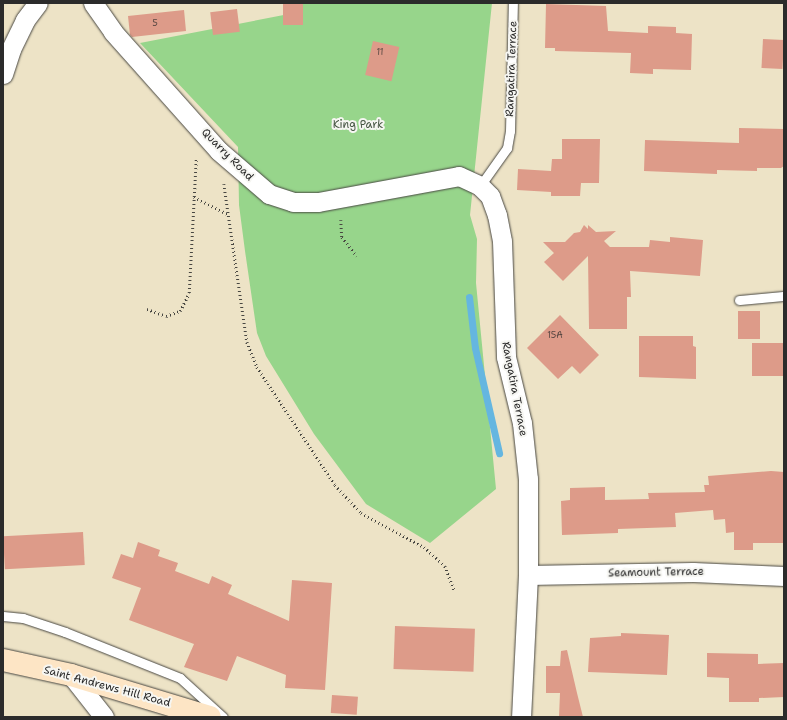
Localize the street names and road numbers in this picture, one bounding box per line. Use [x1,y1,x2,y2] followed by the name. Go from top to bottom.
[504,21,520,117] street label: Rangatira Terrace
[198,126,256,184] street label: Quarry Road
[498,341,530,437] street label: Rangatira Terrace
[608,566,704,580] street label: Seamount Terrace
[42,664,172,710] street label: Saint Andrews Hill Road

